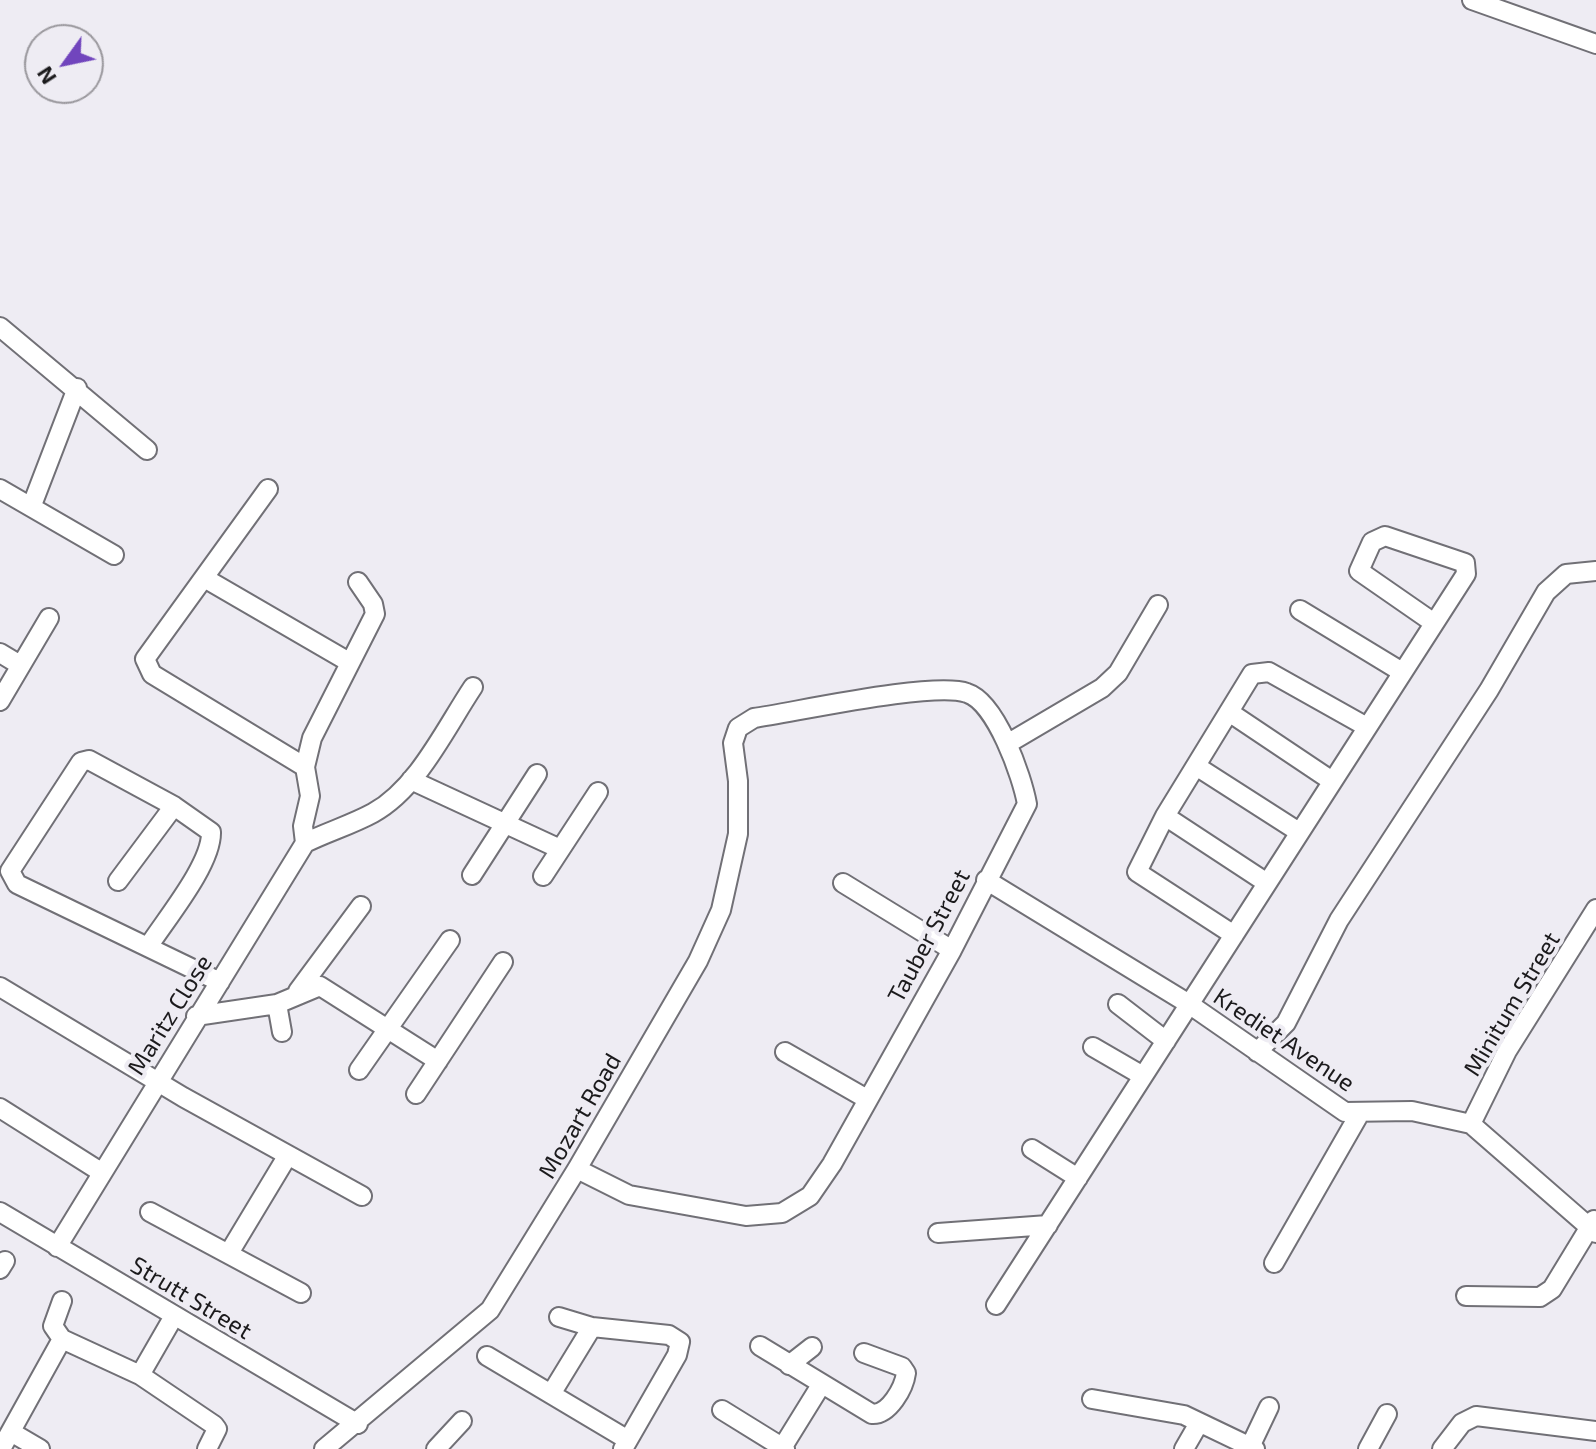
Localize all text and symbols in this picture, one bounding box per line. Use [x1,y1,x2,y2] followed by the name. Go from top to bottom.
[24,24,104,104] north arrow
[30,62,61,90] text: N
[882,864,976,1008] street label: Tauber Street
[1458,927,1566,1081] street label: Minitum Street
[122,950,218,1080] street label: Maritz Close
[1208,982,1360,1098] street label: Krediet Avenue
[533,1048,627,1184] street label: Mozart Road
[125,1251,257,1345] street label: Strutt Street

